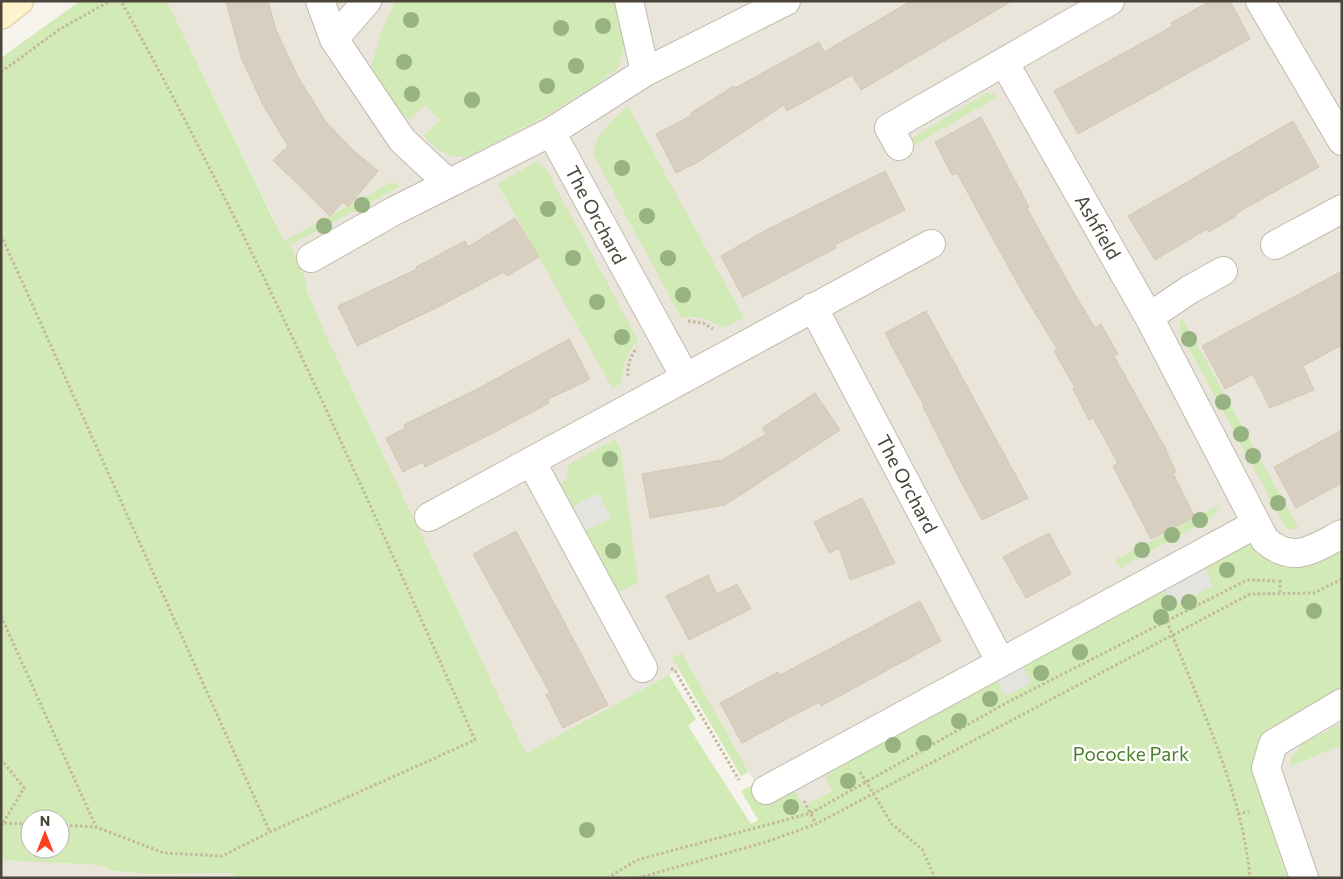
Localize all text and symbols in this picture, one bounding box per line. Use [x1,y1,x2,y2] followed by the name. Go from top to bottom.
[561,162,632,268] street label: The Orchard
[1071,190,1126,263] street label: Ashfield
[872,431,943,537] street label: The Orchard
[1073,742,1189,765] park label: Pococke Park
[20,809,70,859] north arrow
[40,812,50,829] text: N

